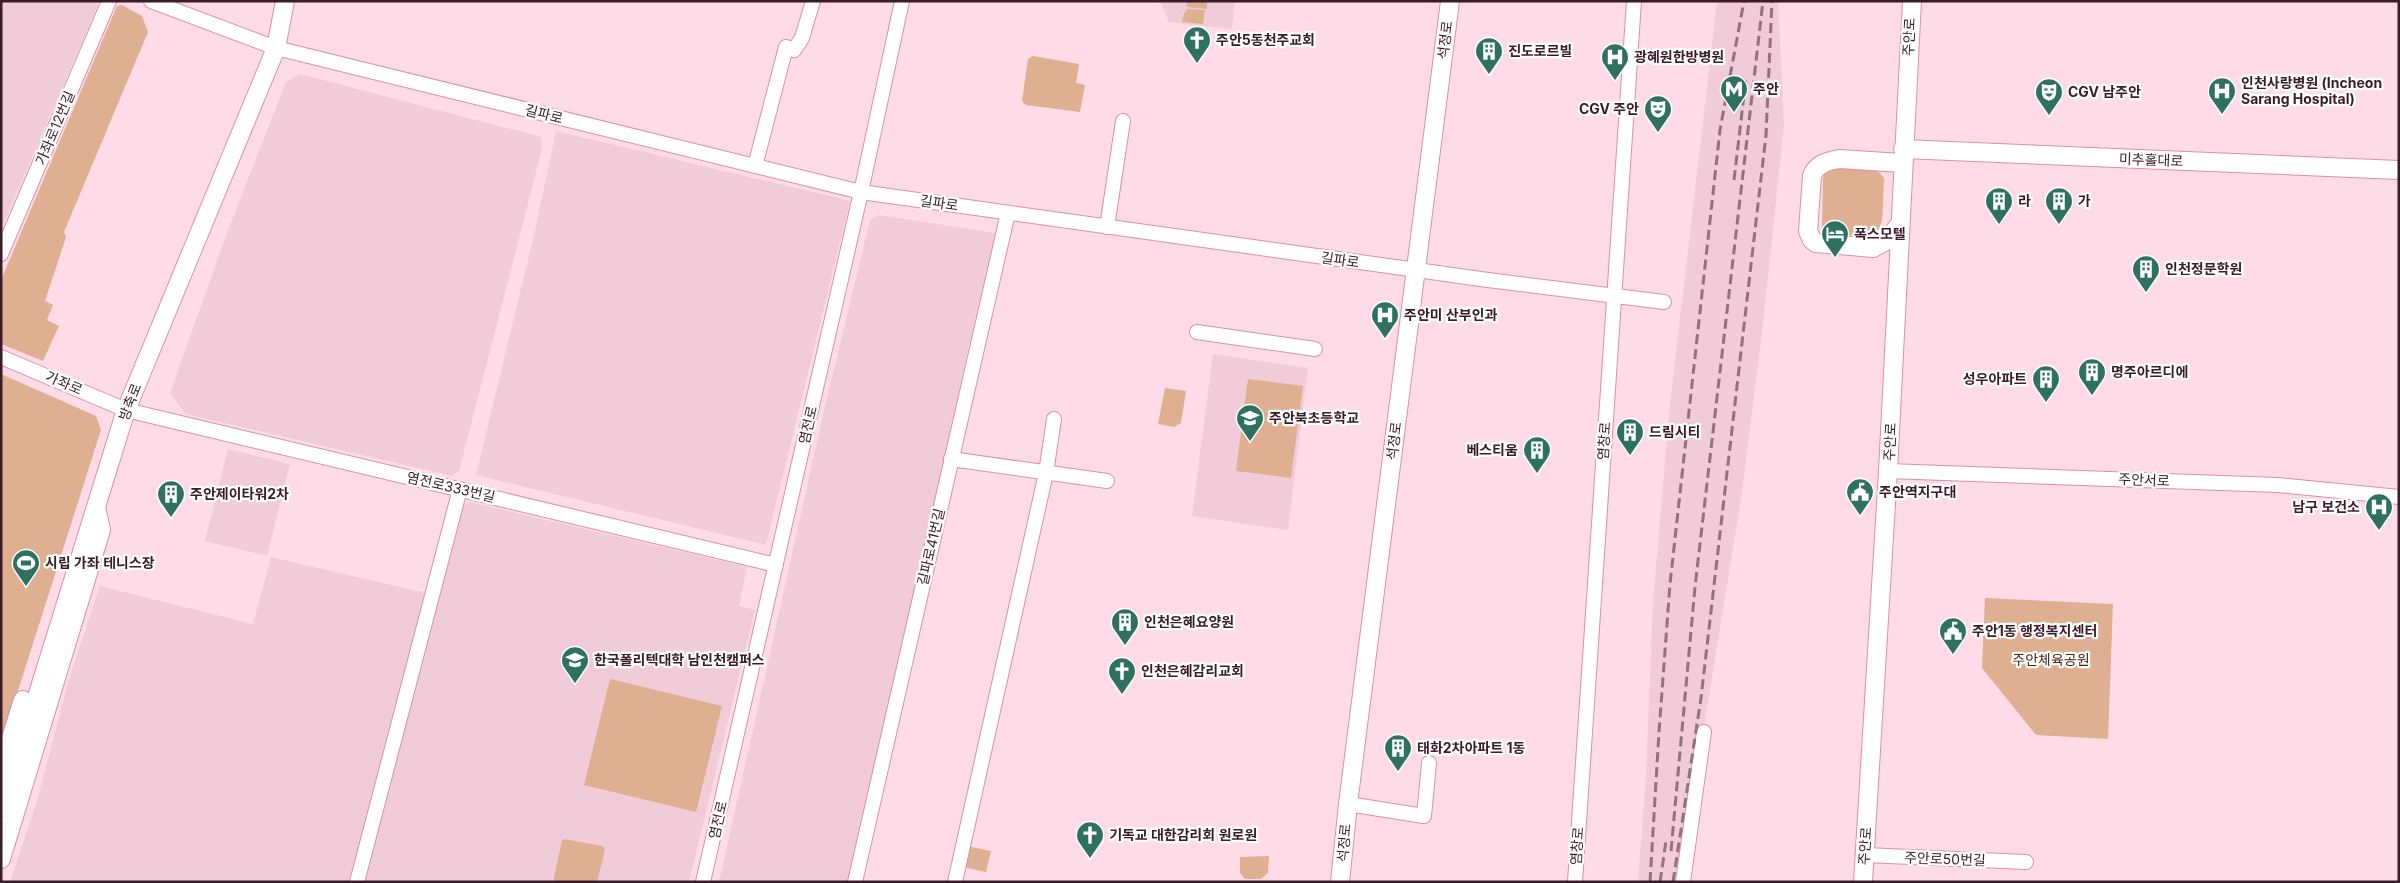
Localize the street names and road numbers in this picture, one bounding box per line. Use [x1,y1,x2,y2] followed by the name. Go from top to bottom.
[1899,17,1918,57] street label: 주안로
[1434,20,1455,60] street label: 석정로
[31,88,78,167] street label: 가좌로12번길
[523,101,565,126] street label: 길파로
[2119,150,2184,169] street label: 미추홀대로
[919,191,960,214] street label: 길파로
[1320,248,1361,271] street label: 길파로
[43,367,85,398] street label: 가좌로
[115,381,144,423] street label: 방축로
[795,404,820,446] street label: 염전로
[1383,421,1404,461] street label: 석정로
[1594,421,1613,461] street label: 염창로
[1880,422,1899,462] street label: 주안로
[405,468,497,505] street label: 염전로333번길
[2118,470,2170,489] street label: 주안서로
[913,507,948,587] street label: 길파로41번길
[705,799,730,841] street label: 염전로
[1333,823,1354,863] street label: 석정로
[1567,826,1586,866] street label: 염창로
[1855,826,1874,866] street label: 주안로
[1904,849,1986,868] street label: 주안로50번길

